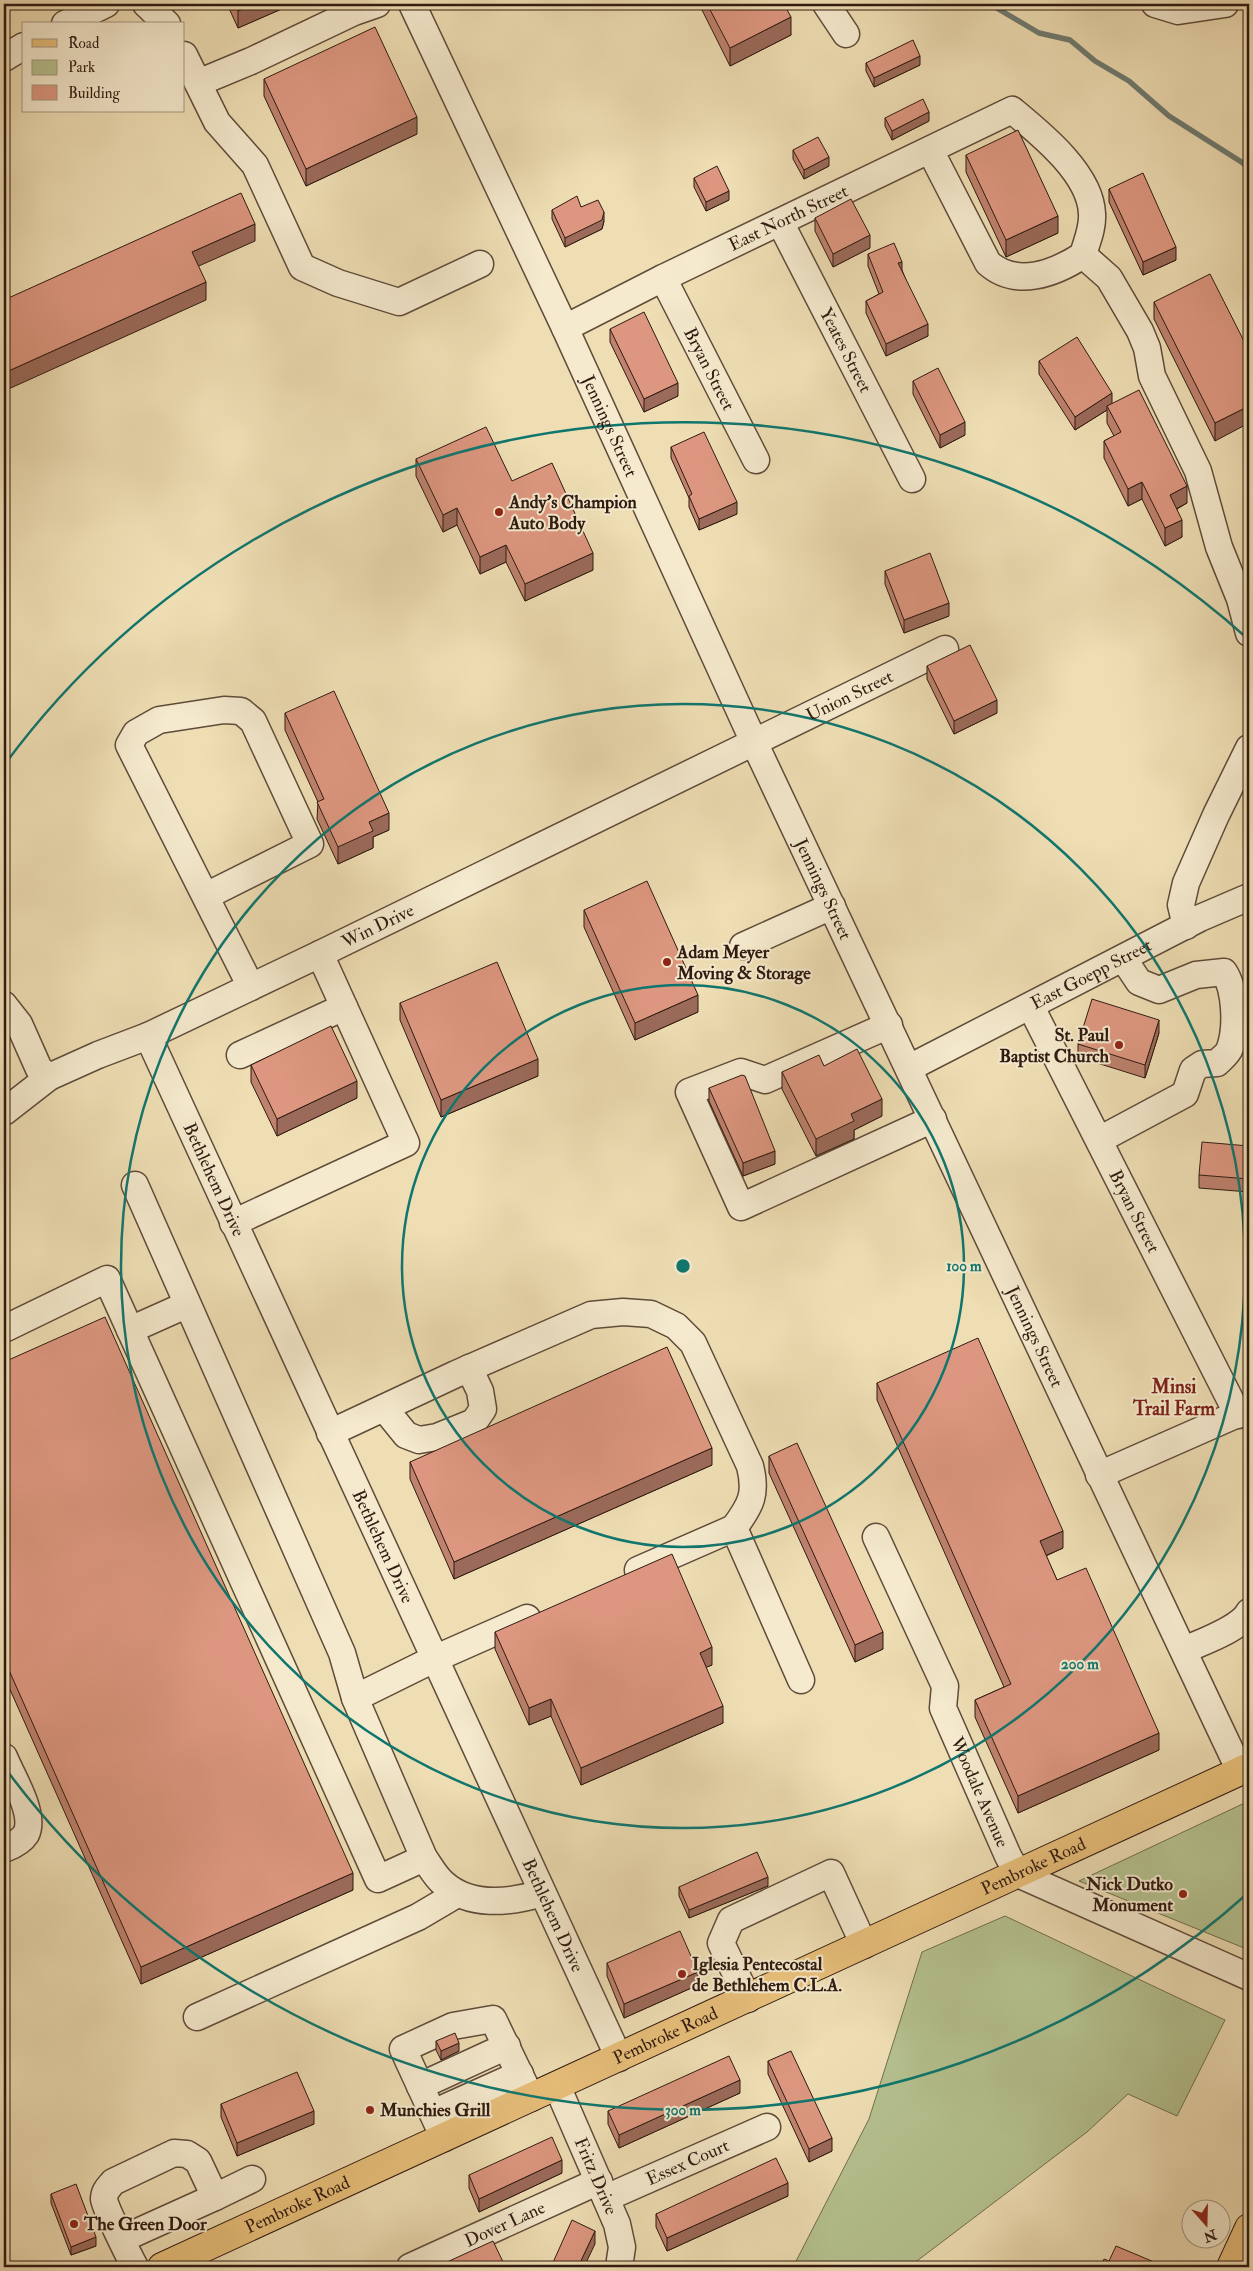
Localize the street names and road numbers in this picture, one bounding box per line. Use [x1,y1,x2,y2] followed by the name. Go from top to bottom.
[725,180,852,257] street label: East North Street
[814,304,877,397] street label: Yeates Street
[678,324,740,415] street label: Bryan Street
[576,371,642,481] street label: Jennings Street
[803,665,897,727] street label: Union Street
[789,834,857,944] street label: Jennings Street
[337,899,418,954] street label: Win Drive
[1027,934,1156,1015] street label: East Goepp Street
[178,1119,250,1241] street label: Bethlehem Drive
[1104,1166,1165,1257] street label: Bryan Street
[1000,1282,1068,1391] street label: Jennings Street
[347,1486,419,1608] street label: Bethlehem Drive
[945,1732,1014,1851] street label: Woodale Avenue
[977,1833,1090,1901] street label: Pembroke Road
[517,1855,589,1976] street label: Bethlehem Drive
[609,2002,722,2070] street label: Pembroke Road
[569,2134,623,2219] street label: Fritz Drive
[643,2134,733,2191] street label: Essex Court
[242,2171,354,2239] street label: Pembroke Road
[461,2196,549,2253] street label: Dover Lane

